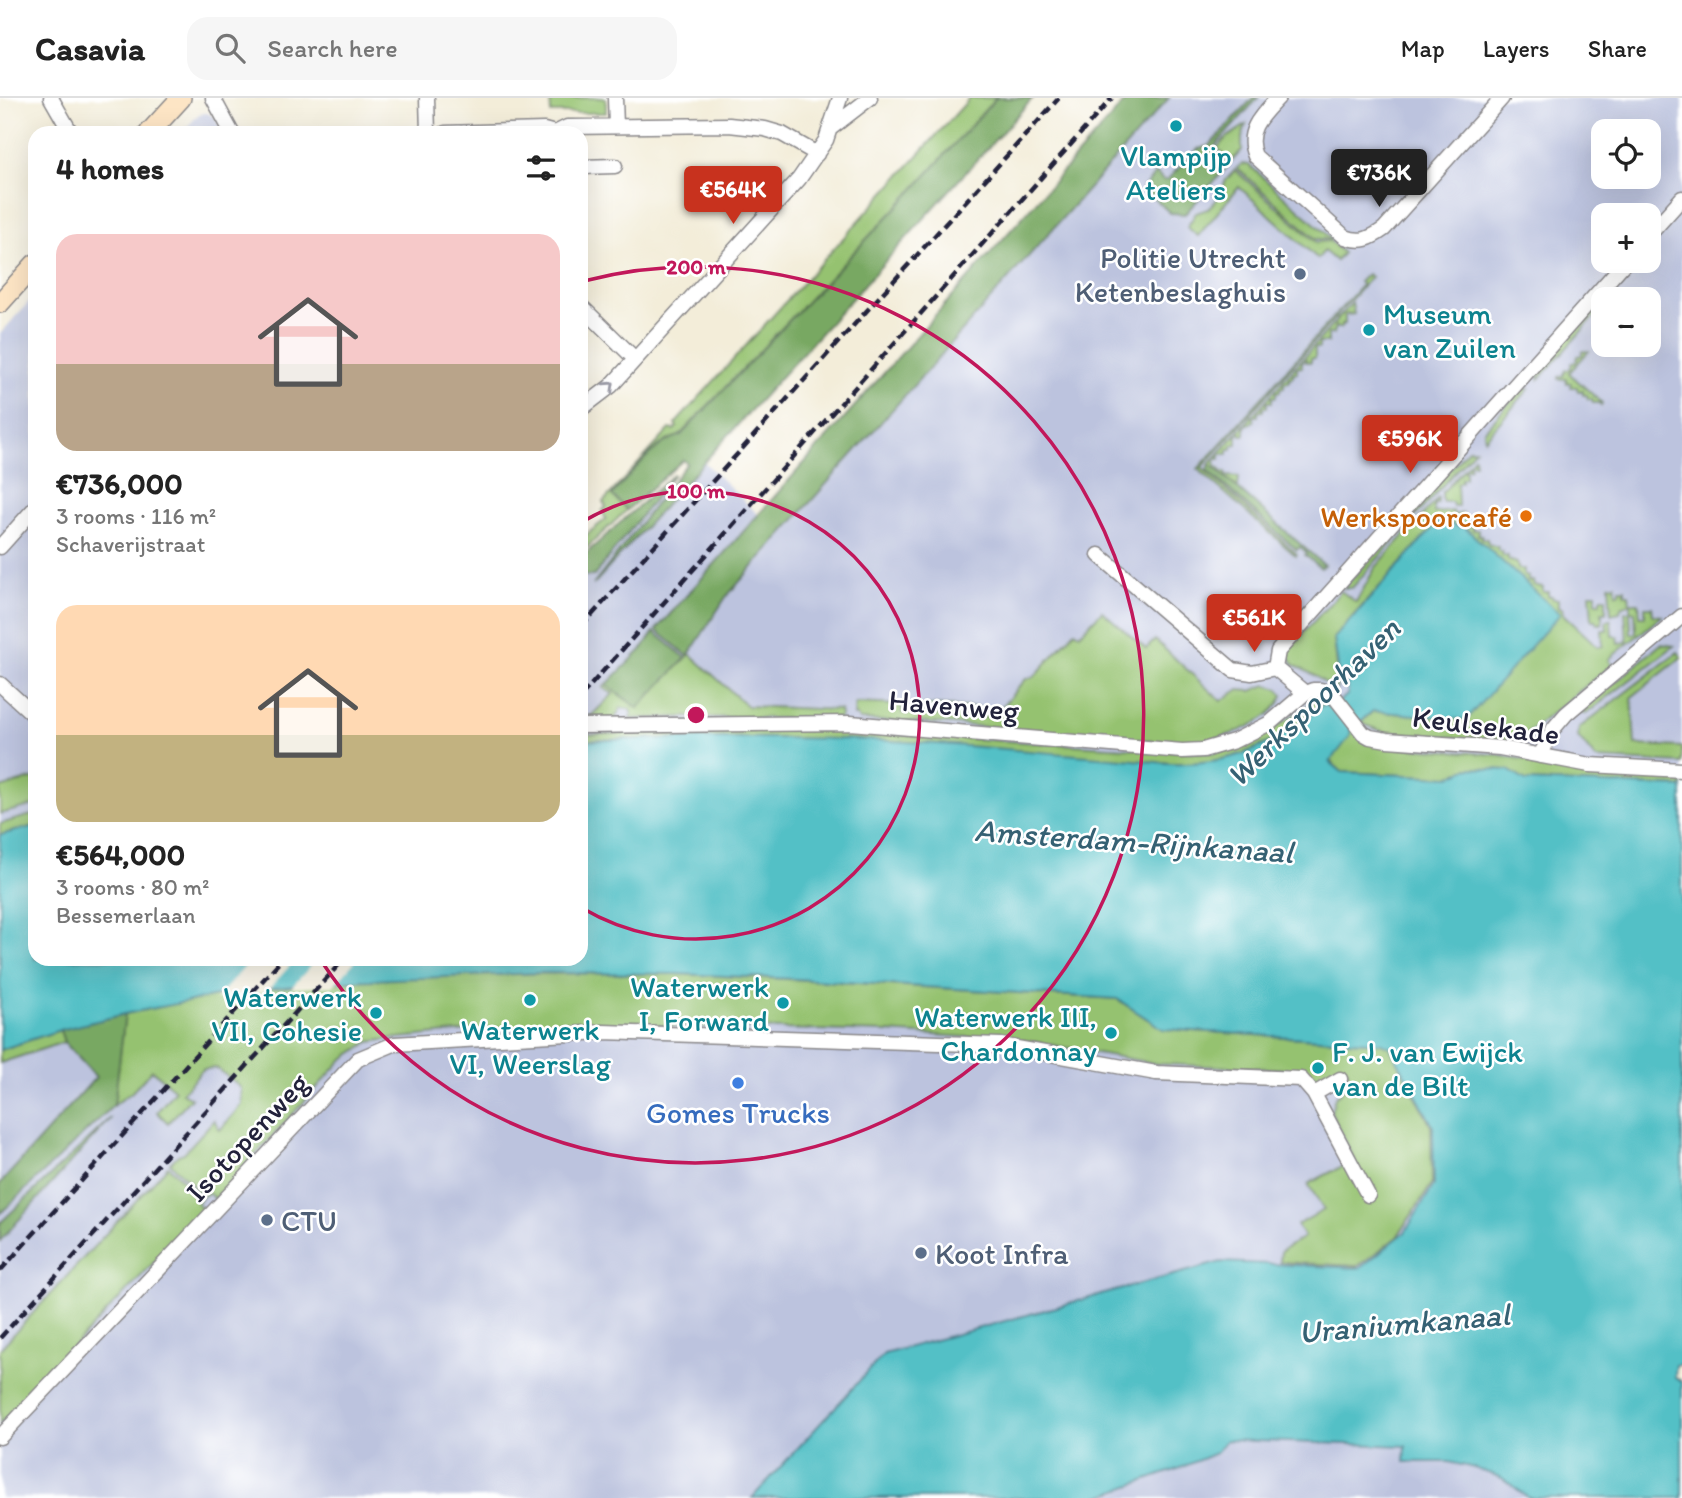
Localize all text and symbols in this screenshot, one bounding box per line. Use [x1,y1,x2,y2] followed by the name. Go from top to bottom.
[187,17,677,80] search box
[35,29,145,68] text: Casavia
[211,29,249,67] icon: search
[267,32,398,64] text: Search here
[1401,34,1445,63] text: Map
[1483,34,1550,63] text: Layers
[1588,34,1647,63] text: Share
[1168,118,1184,134] marker: Vlampijp Ateliers
[1591,119,1661,357] map controls
[1591,119,1661,189] button: locate
[1120,137,1232,208] place label: Vlampijp Ateliers
[522,149,560,187] icon: filters
[56,150,164,187] text: 4 homes
[1330,150,1428,209] pin: €736K
[1347,158,1411,186] text: €736K
[684,166,782,226] pin: €564K
[700,175,766,203] text: €564K
[1591,203,1661,273] button: +
[1075,239,1286,310] place label: Politie Utrecht Ketenbeslaghuis
[666,254,726,279] text: 200 m
[1292,266,1308,282] marker: Politie Utrecht Ketenbeslaghuis
[245,279,371,405] icon: home
[1591,287,1661,357] button: −
[1383,295,1516,366] place label: Museum van Zuilen
[1361,322,1377,338] marker: Museum van Zuilen
[602,381,615,394] one-way arrow
[1361,416,1459,475] pin: €596K
[1378,424,1442,452] text: €596K
[56,465,183,502] text: €736,000
[667,478,725,503] text: 100 m
[1320,498,1512,535] place label: Werkspoorcafé
[56,502,216,530] text: 3 rooms · 116 m²
[1518,508,1534,524] marker: Werkspoorcafé
[56,530,205,558] text: Schaverijstraat
[1205,594,1303,654] pin: €561K
[1223,603,1285,631] text: €561K
[1218,609,1409,795] water label: Werkspoorhaven
[245,650,371,776] icon: home
[887,681,1021,729] street label: Havenweg
[1410,698,1562,752] street label: Keulsekade
[684,703,708,727] centre of rings
[973,811,1297,871] water label: Amsterdam-Rijnkanaal
[56,836,185,873] text: €564,000
[56,873,210,901] text: 3 rooms · 80 m²
[56,901,196,929] text: Bessemerlaan
[630,968,769,1039] place label: Waterwerk I, Forward
[211,978,362,1049] place label: Waterwerk VII, Cohesie
[522,992,538,1008] marker: Waterwerk VI, Weerslag
[775,995,791,1011] marker: Waterwerk I, Forward
[914,998,1097,1069] place label: Waterwerk III, Chardonnay
[368,1005,384,1021] marker: Waterwerk VII, Cohesie
[449,1011,611,1082] place label: Waterwerk VI, Weerslag
[1103,1025,1119,1041] marker: Waterwerk III, Chardonnay
[1332,1033,1523,1104] place label: F. J. van Ewijck van de Bilt
[1310,1060,1326,1076] marker: F. J. van Ewijck van de Bilt
[178,1064,317,1210] street label: Isotopenweg
[730,1075,746,1091] marker: Gomes Trucks
[646,1094,830,1131] place label: Gomes Trucks
[281,1202,337,1239] place label: CTU
[259,1212,275,1228] marker: CTU
[935,1235,1069,1272] place label: Koot Infra
[913,1245,929,1261] marker: Koot Infra
[1297,1295,1513,1351] water label: Uraniumkanaal

